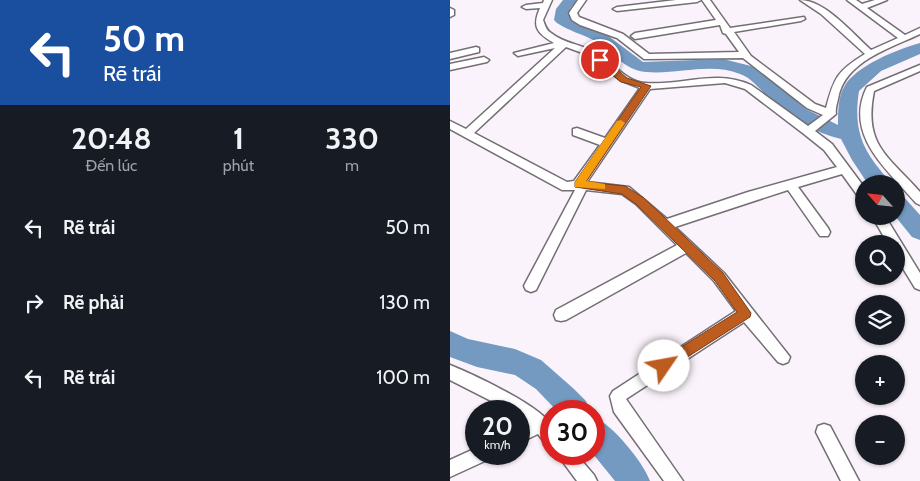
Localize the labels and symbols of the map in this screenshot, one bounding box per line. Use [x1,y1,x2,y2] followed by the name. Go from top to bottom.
[579,39,621,81] pin
[855,175,905,225] north arrow
[637,339,689,391] position arrow
[540,400,605,465] speed limit sign: 30

